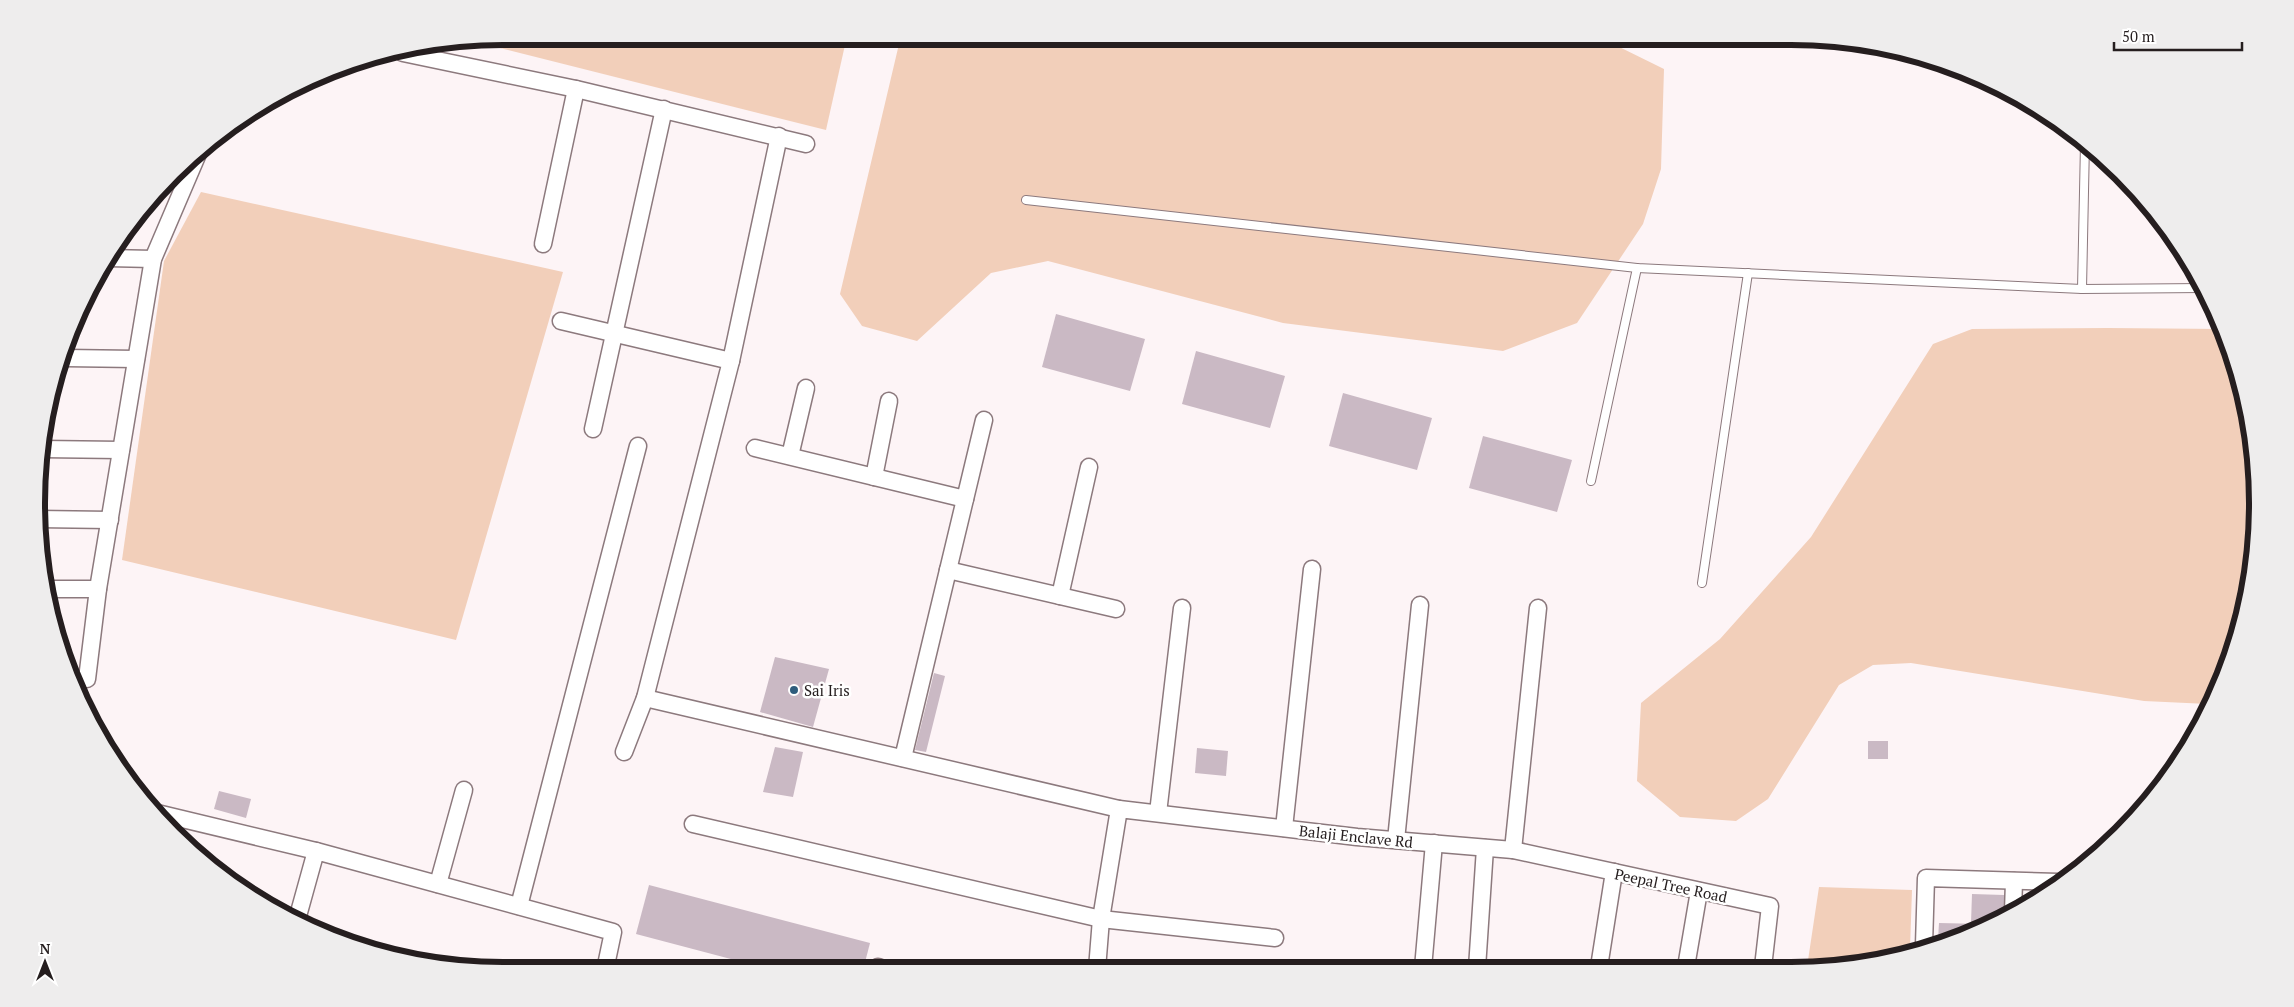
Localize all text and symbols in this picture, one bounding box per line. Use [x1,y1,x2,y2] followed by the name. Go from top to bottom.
[2114,20,2242,52] scale bar
[2122,26,2155,46] text: 50 m
[804,680,850,700] place label: Sai Iris
[788,684,800,696] marker: Sai Iris
[1298,820,1414,852] street label: Balaji Enclave Rd
[1613,863,1729,907] street label: Peepal Tree Road
[20,937,70,987] north arrow
[40,939,51,958] text: N

